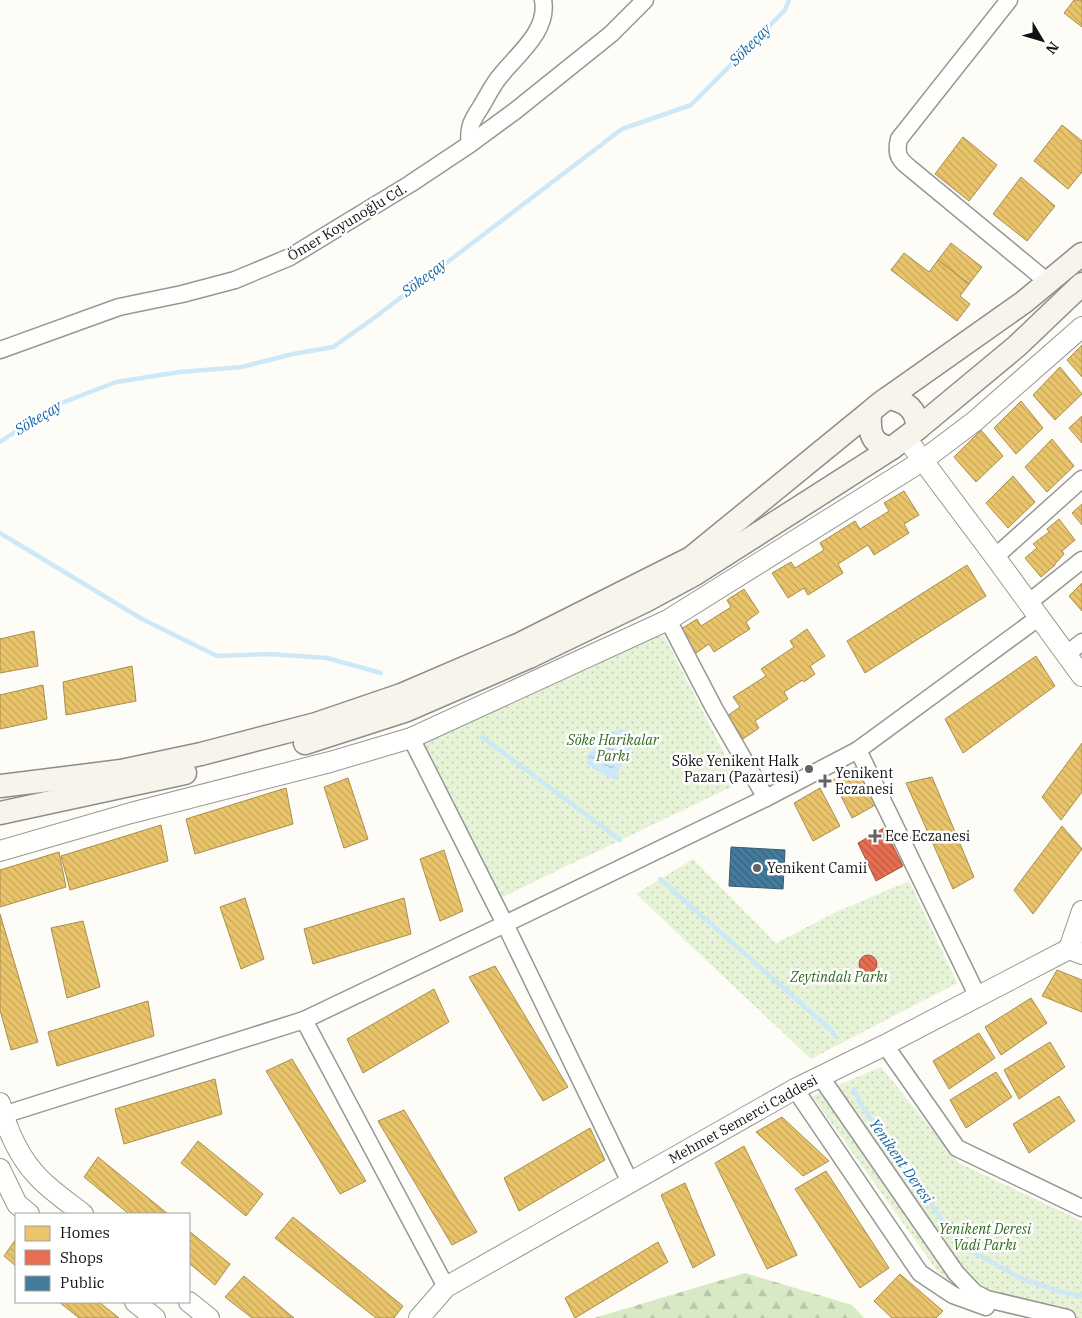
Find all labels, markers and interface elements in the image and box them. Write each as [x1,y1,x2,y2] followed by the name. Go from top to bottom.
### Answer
[1017,15,1067,65] north arrow
[724,19,775,70] water label: Sökeçay
[1042,38,1063,58] text: N
[284,179,410,265] street label: Ömer Koyunoğlu Cd.
[397,254,451,301] water label: Sökeçay
[10,396,66,439] water label: Sökeçay
[566,731,660,765] park label: Söke Harikalar Parkı
[672,752,800,786] place label: Söke Yenikent Halk Pazarı (Pazartesi)
[803,763,815,775] marker: Söke Yenikent Halk Pazarı (Pazartesi)
[835,764,894,798] place label: Yenikent Eczanesi
[819,775,831,787] marker: Yenikent Eczanesi
[885,827,970,845] place label: Ece Eczanesi
[869,830,881,842] marker: Ece Eczanesi
[767,859,867,877] place label: Yenikent Camii
[751,862,763,874] marker: Yenikent Camii
[789,968,889,986] park label: Zeytindalı Parkı
[665,1071,821,1167] street label: Mehmet Semerci Caddesi
[865,1115,938,1207] water label: Yenikent Deresi
[15,1213,190,1303] legend
[939,1220,1032,1254] park label: Yenikent Deresi Vadi Parkı
[60,1223,110,1242] text: Homes
[60,1248,103,1267] text: Shops
[60,1273,105,1292] text: Public

